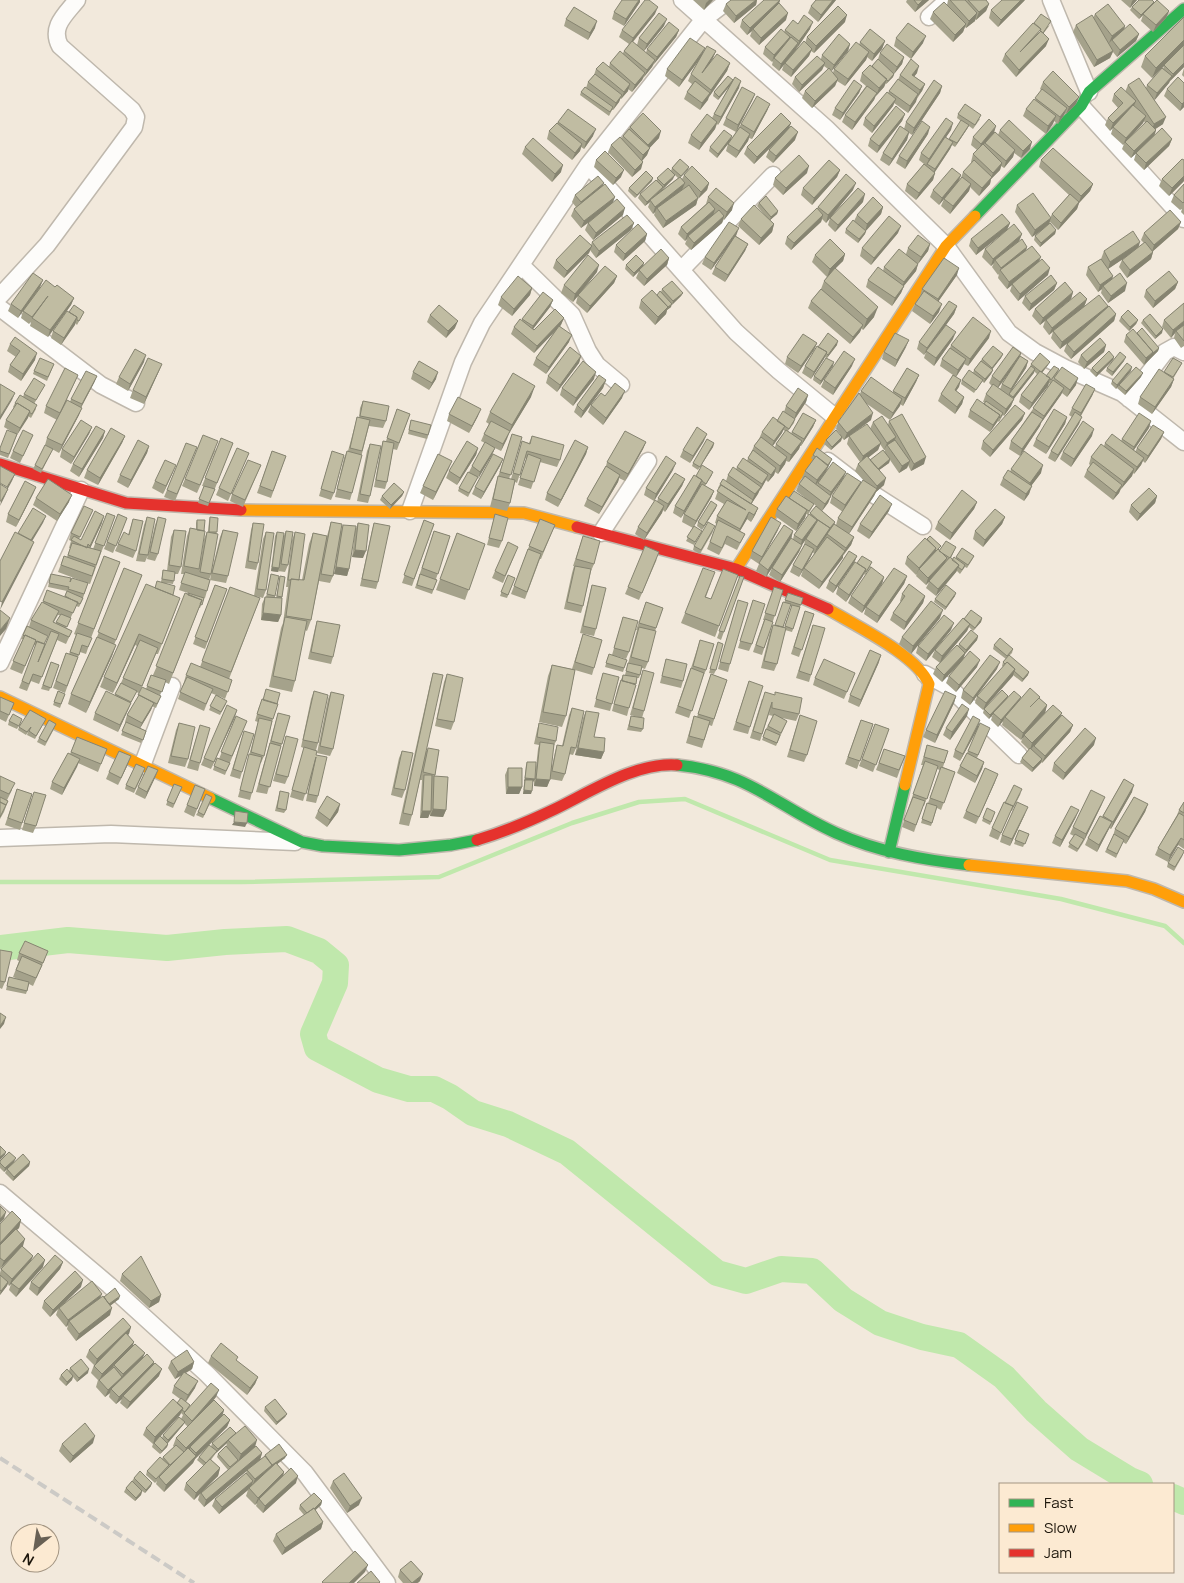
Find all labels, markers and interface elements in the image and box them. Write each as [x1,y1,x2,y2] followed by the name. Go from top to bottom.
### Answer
[999,1483,1174,1573] legend
[1044,1492,1073,1513] text: Fast
[1044,1517,1077,1538] text: Slow
[10,1523,60,1573] north arrow
[1044,1542,1072,1563] text: Jam
[19,1549,37,1570] text: N

